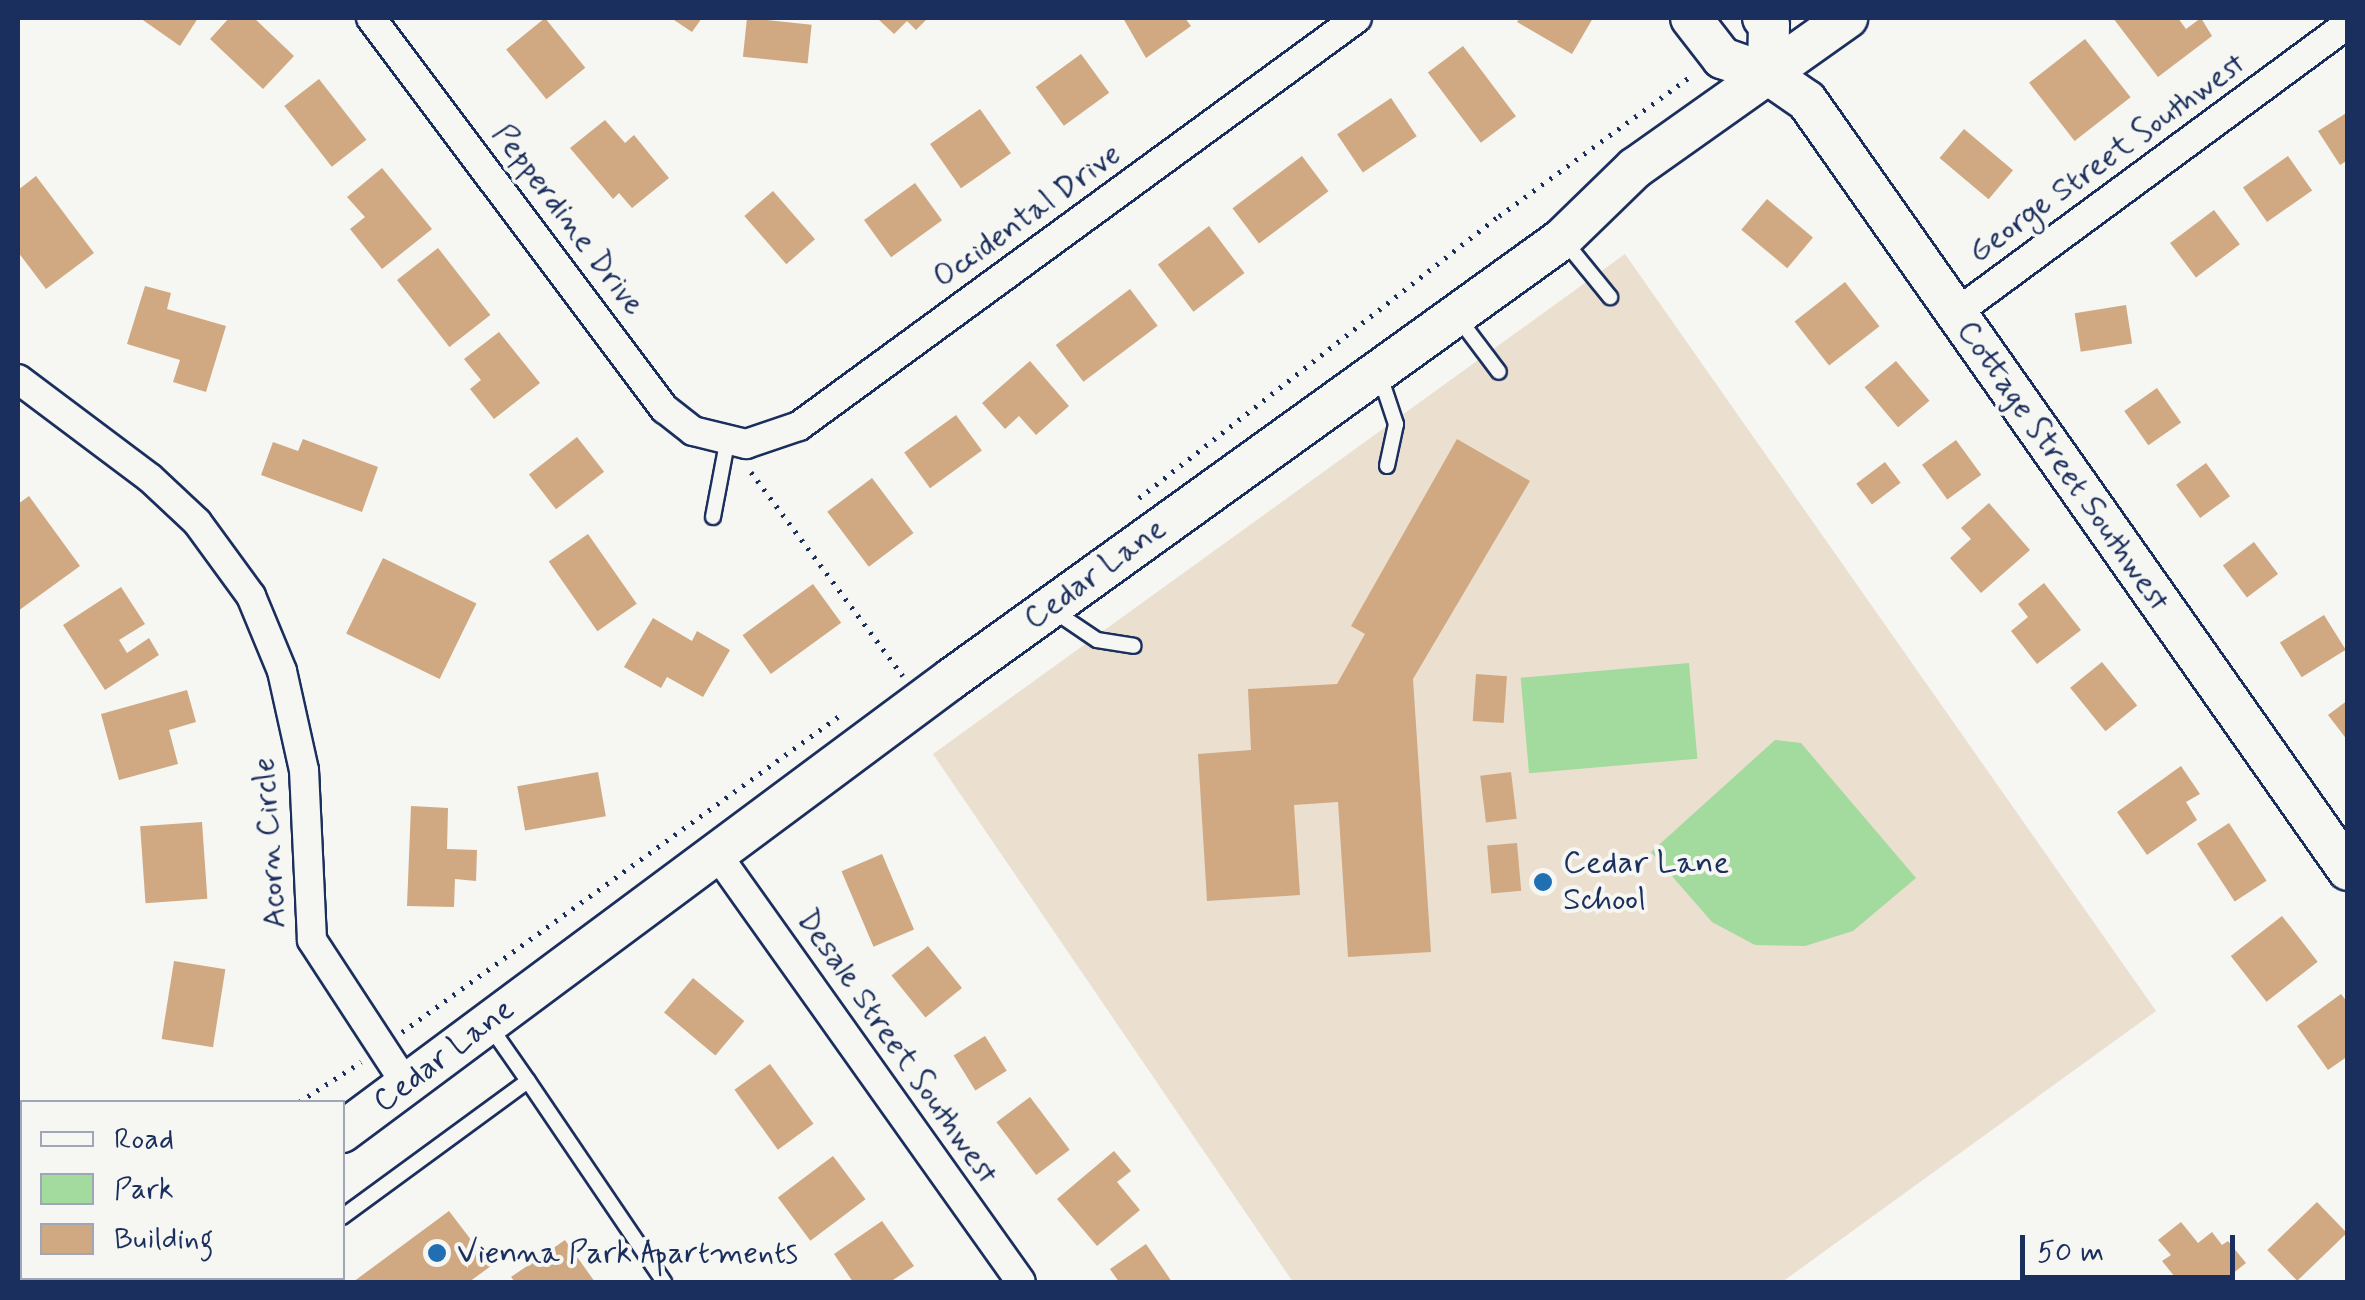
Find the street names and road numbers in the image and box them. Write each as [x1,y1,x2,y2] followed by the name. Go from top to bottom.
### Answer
[1961,45,2253,271] street label: George Street Southwest
[484,117,652,323] street label: Pepperdine Drive
[926,136,1128,296] street label: Occidental Drive
[1947,312,2179,620] street label: Cottage Street Southwest
[1018,511,1172,637] street label: Cedar Lane
[245,756,295,930] street label: Acorn Circle
[788,902,1006,1192] street label: Desale Street Southwest
[368,992,520,1120] street label: Cedar Lane

